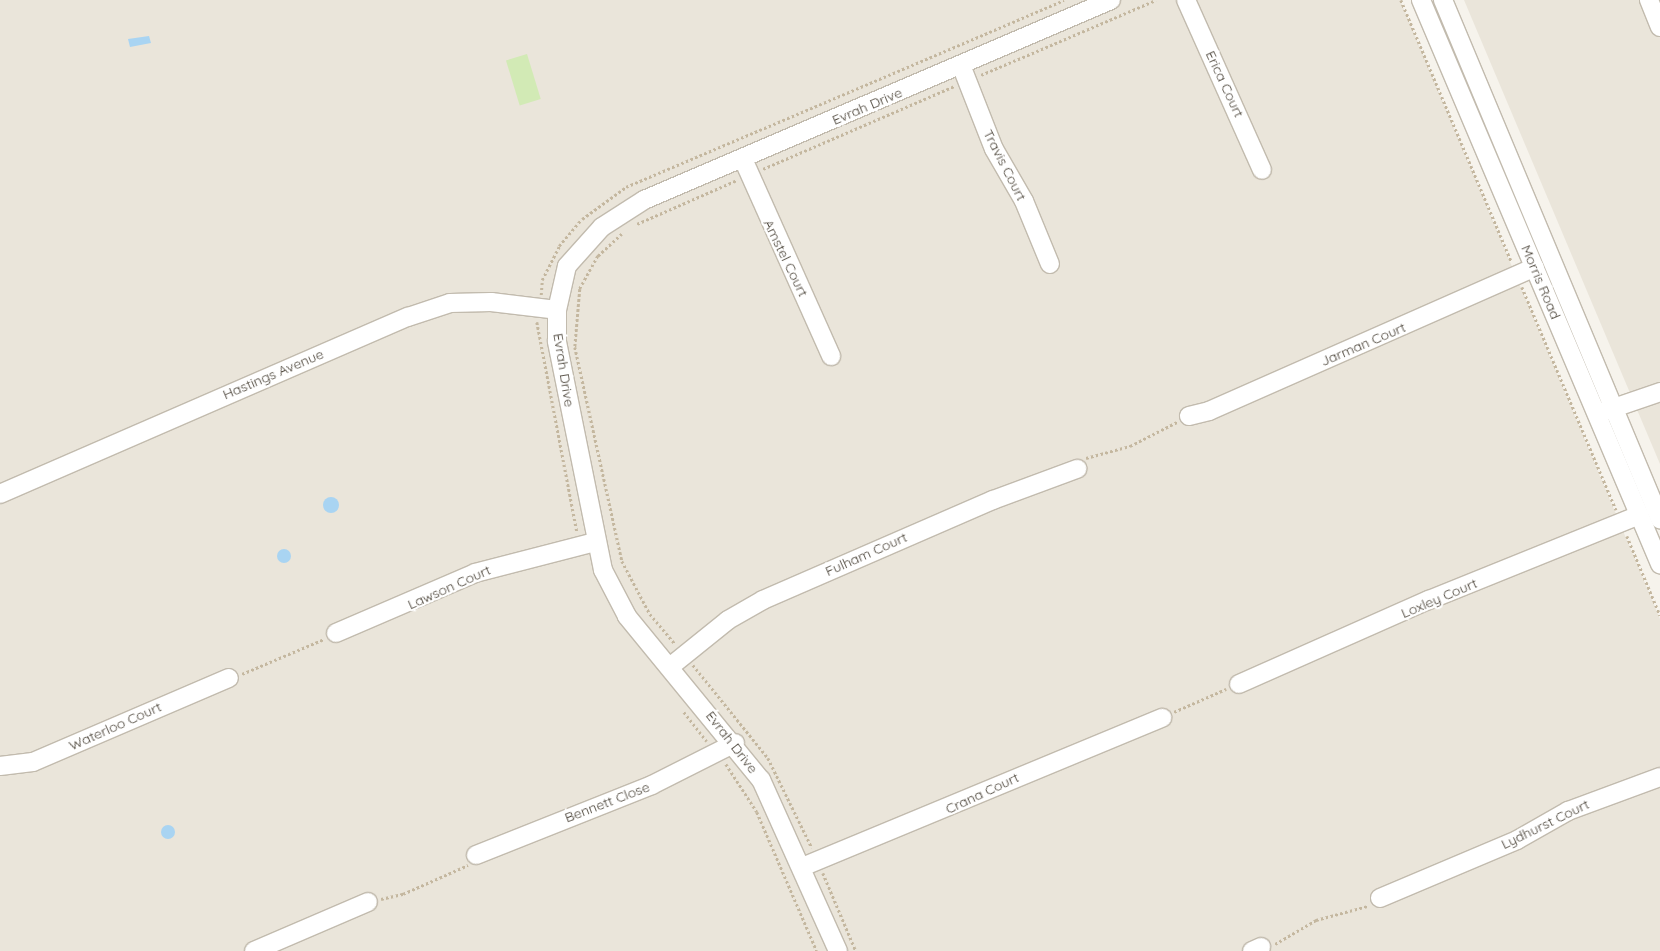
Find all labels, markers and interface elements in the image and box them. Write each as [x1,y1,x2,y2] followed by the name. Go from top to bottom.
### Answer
[1202,48,1248,120] street label: Erica Court
[830,84,904,128] street label: Evrah Drive
[980,127,1030,203] street label: Travis Court
[760,217,812,299] street label: Amstel Court
[1518,242,1564,322] street label: Morris Road
[1318,319,1408,369] street label: Jarman Court
[550,332,578,408] street label: Evrah Drive
[220,345,326,403] street label: Hastings Avenue
[823,529,909,579] street label: Fulham Court
[405,561,493,613] street label: Lawson Court
[1398,574,1480,622] street label: Loxley Court
[66,698,164,754] street label: Waterloo Court
[703,708,761,776] street label: Evrah Drive
[943,769,1021,817] street label: Crana Court
[562,778,652,826] street label: Bennett Close
[1498,795,1592,853] street label: Lydhurst Court

